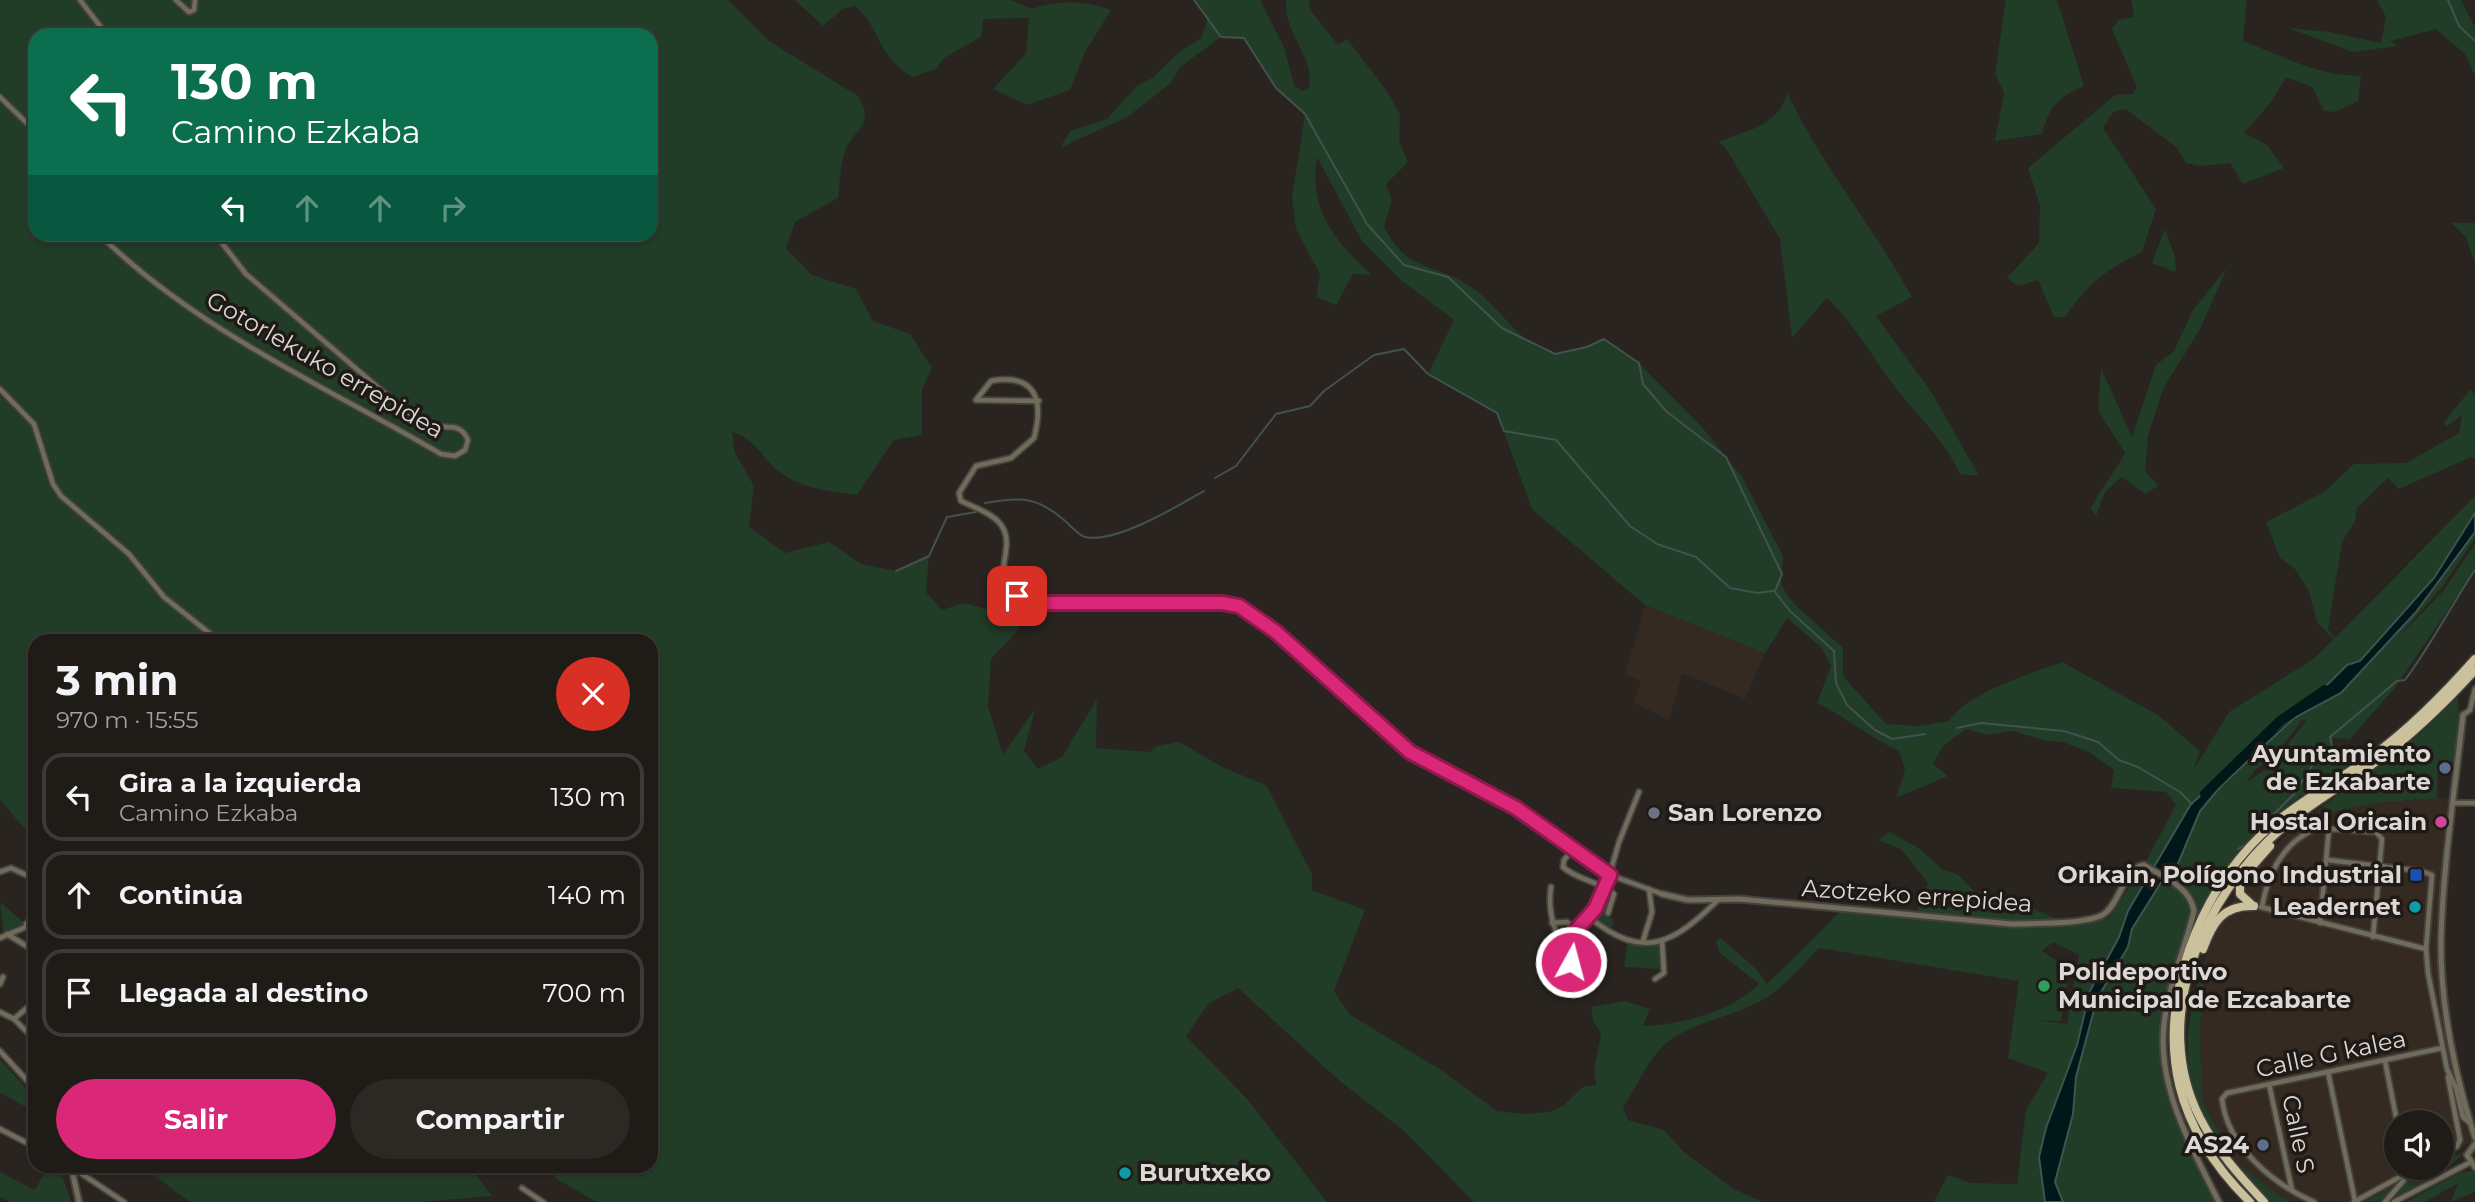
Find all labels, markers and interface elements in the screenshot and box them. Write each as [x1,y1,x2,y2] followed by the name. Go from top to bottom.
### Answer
[171,52,318,111] text: 130 m
[56,56,147,147] icon: left
[171,112,421,151] text: Camino Ezkaba
[215,189,253,227] icon: left
[288,189,326,227] icon: ahead
[361,189,399,227] icon: ahead
[434,189,472,227] icon: right
[202,285,449,444] street label: Gotorlekuko errepidea
[987,566,1047,626] pin
[998,577,1036,615] icon: arrive
[56,654,178,706] text: 3 min
[556,657,630,731] button: close
[56,706,199,734] text: 970 m · 15:55
[2250,739,2431,796] place label: Ayuntamiento de Ezkabarte
[2437,760,2453,776] marker: Ayuntamiento de Ezkabarte
[119,767,362,799] text: Gira a la izquierda
[60,778,98,816] icon: left
[550,781,626,813] text: 130 m
[1668,798,1822,827] place label: San Lorenzo
[119,799,298,827] text: Camino Ezkaba
[1646,805,1662,821] marker: San Lorenzo
[2250,807,2427,836] place label: Hostal Oricain
[2433,814,2449,830] marker: Hostal Oricain
[2058,860,2402,889] place label: Orikain, Polígono Industrial
[2408,867,2424,883] marker: Orikain, Polígono Industrial
[1801,873,2033,918] street label: Azotzeko errepidea
[60,876,98,914] icon: ahead
[119,879,243,911] text: Continúa
[548,879,626,911] text: 140 m
[2273,892,2402,921] place label: Leadernet
[2407,899,2423,915] marker: Leadernet
[1534,925,1608,999] position arrow
[2058,957,2351,1014] place label: Polideportivo Municipal de Ezcabarte
[60,974,98,1012] icon: arrive
[119,977,368,1009] text: Llegada al destino
[542,977,626,1009] text: 700 m
[2036,978,2052,994] marker: Polideportivo Municipal de Ezcabarte
[2253,1023,2409,1084] street label: Calle G kalea
[56,1079,336,1159] button: Salir
[350,1079,630,1159] button: Compartir
[2276,1092,2321,1176] street label: Calle S
[2384,1110,2454,1180] map controls
[2384,1110,2454,1180] button: sound
[2184,1130,2249,1159] place label: AS24
[2255,1137,2271,1153] marker: AS24
[1139,1158,1271,1187] place label: Burutxeko
[1117,1165,1133,1181] marker: Burutxeko

